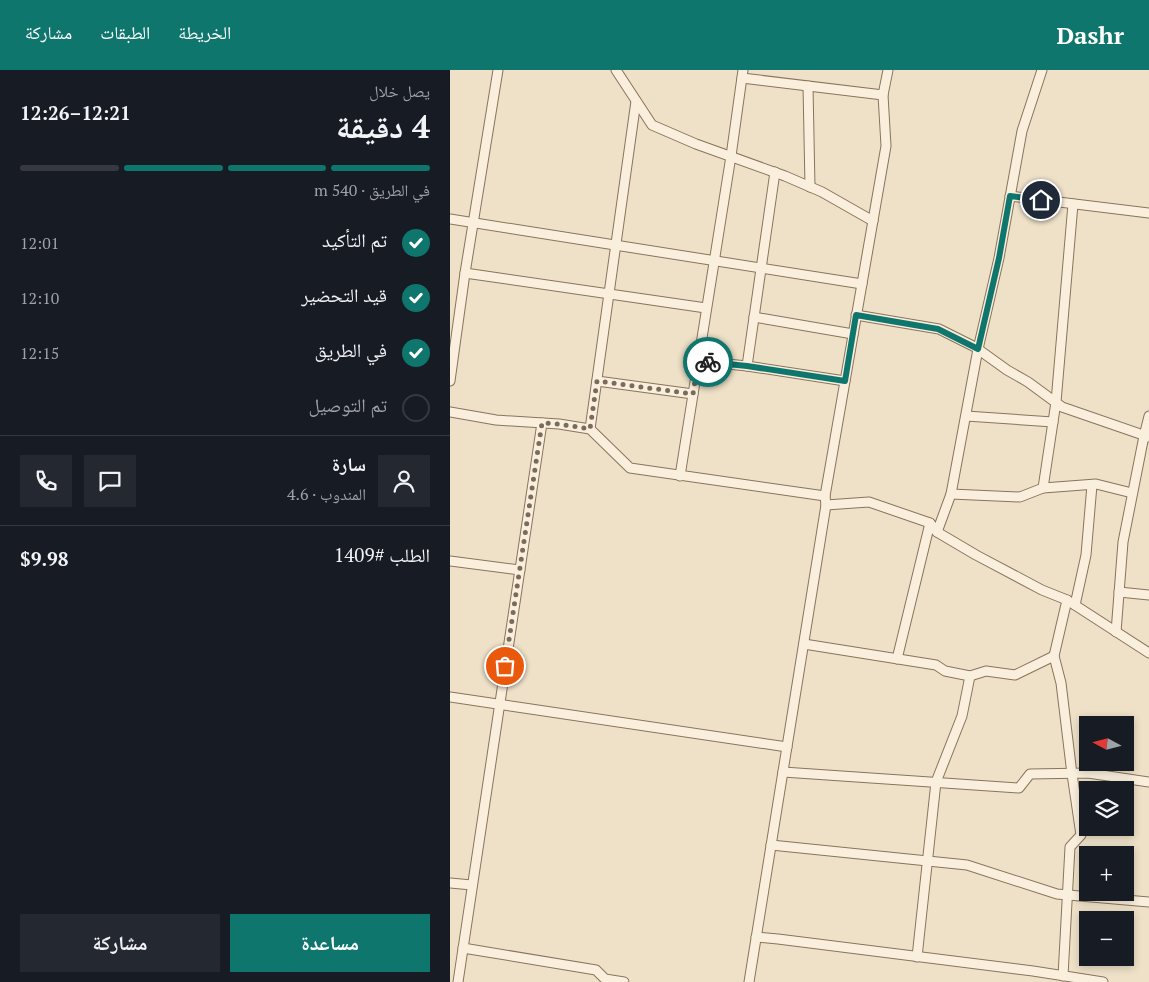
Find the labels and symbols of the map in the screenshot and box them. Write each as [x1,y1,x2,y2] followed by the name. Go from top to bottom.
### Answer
[1020,179,1062,221] pin
[683,337,733,387] courier
[484,645,526,687] pin
[1079,716,1134,771] north arrow

